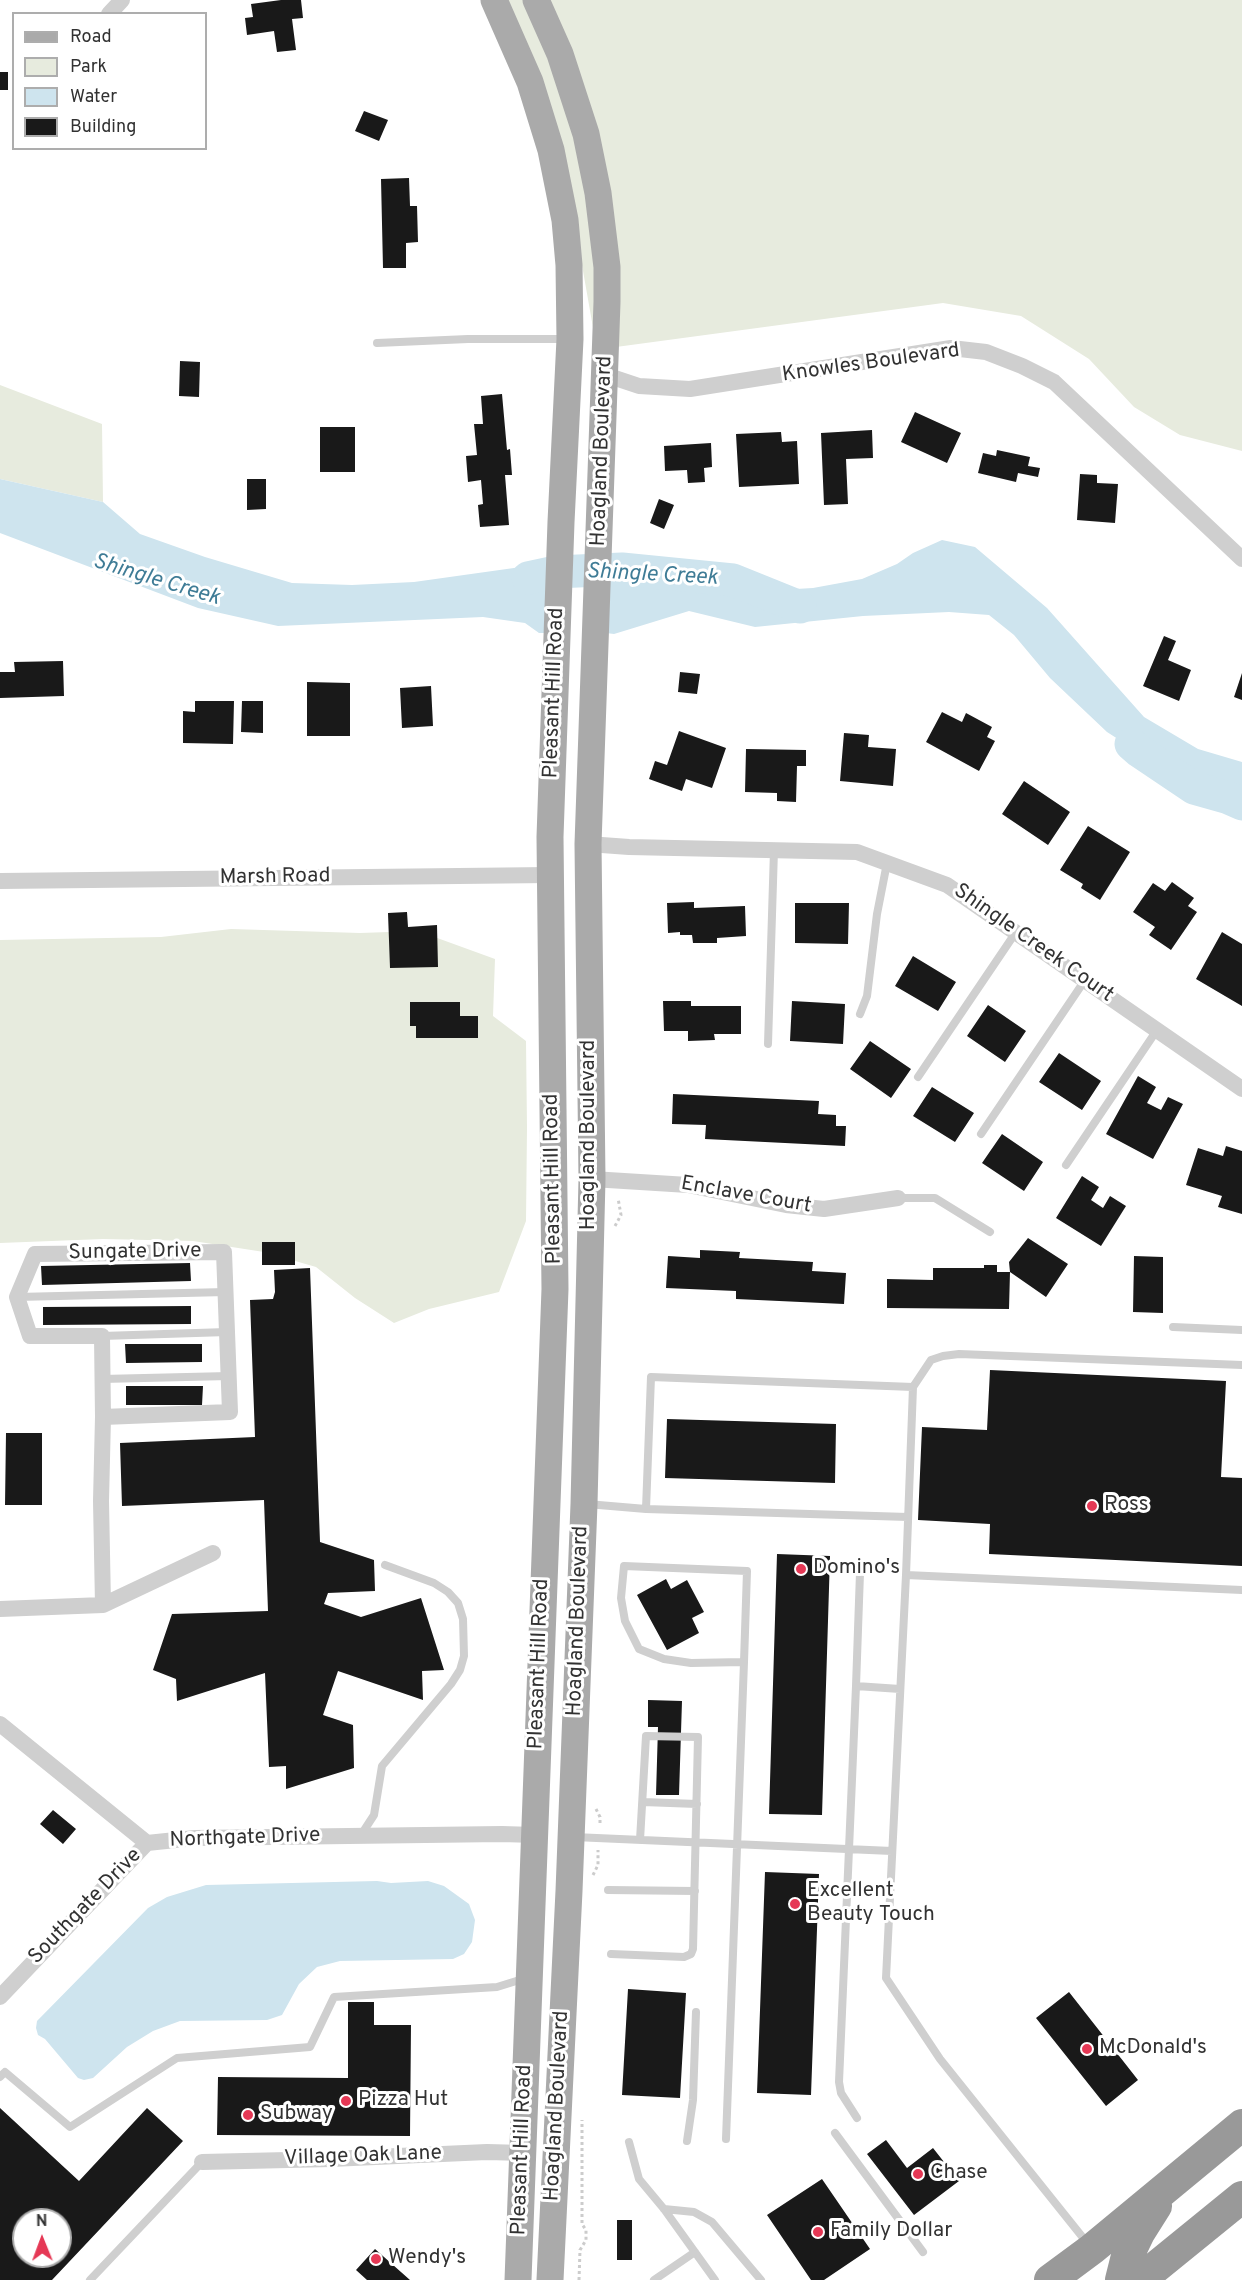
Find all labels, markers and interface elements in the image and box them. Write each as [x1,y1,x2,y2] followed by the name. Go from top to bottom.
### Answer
[12,12,207,150] legend
[70,26,112,49] text: Road
[70,56,107,79] text: Park
[70,86,117,109] text: Water
[70,116,136,139] text: Building
[781,339,961,389] street label: Knowles Boulevard
[587,355,619,547] street label: Hoagland Boulevard
[89,549,223,613] water label: Shingle Creek
[586,559,718,593] water label: Shingle Creek
[539,607,571,779] street label: Pleasant Hill Road
[219,864,331,892] street label: Marsh Road
[948,879,1118,1009] street label: Shingle Creek Court
[577,1040,603,1230] street label: Hoagland Boulevard
[540,1093,568,1265] street label: Pleasant Hill Road
[679,1172,813,1220] street label: Enclave Court
[68,1239,202,1267] street label: Sungate Drive
[1104,1493,1149,1519] place label: Ross
[1085,1499,1099,1513] marker: Ross
[563,1525,595,1717] street label: Hoagland Boulevard
[813,1556,900,1582] place label: Domino's
[794,1562,808,1576] marker: Domino's
[524,1578,556,1750] street label: Pleasant Hill Road
[169,1824,321,1854] street label: Northgate Drive
[24,1844,148,1970] street label: Southgate Drive
[807,1879,935,1929] place label: Excellent Beauty Touch
[788,1897,802,1911] marker: Excellent Beauty Touch
[540,2010,576,2202] street label: Hoagland Boulevard
[1099,2036,1207,2062] place label: McDonald's
[1080,2042,1094,2056] marker: McDonald's
[507,2064,539,2236] street label: Pleasant Hill Road
[358,2088,448,2114] place label: Pizza Hut
[339,2094,353,2108] marker: Pizza Hut
[260,2102,333,2128] place label: Subway
[241,2108,255,2122] marker: Subway
[284,2142,442,2172] street label: Village Oak Lane
[930,2161,987,2187] place label: Chase
[911,2167,925,2181] marker: Chase
[12,2208,72,2268] north arrow
[36,2212,48,2232] text: N
[830,2219,952,2245] place label: Family Dollar
[811,2225,825,2239] marker: Family Dollar
[388,2246,466,2272] place label: Wendy's
[369,2252,383,2266] marker: Wendy's

